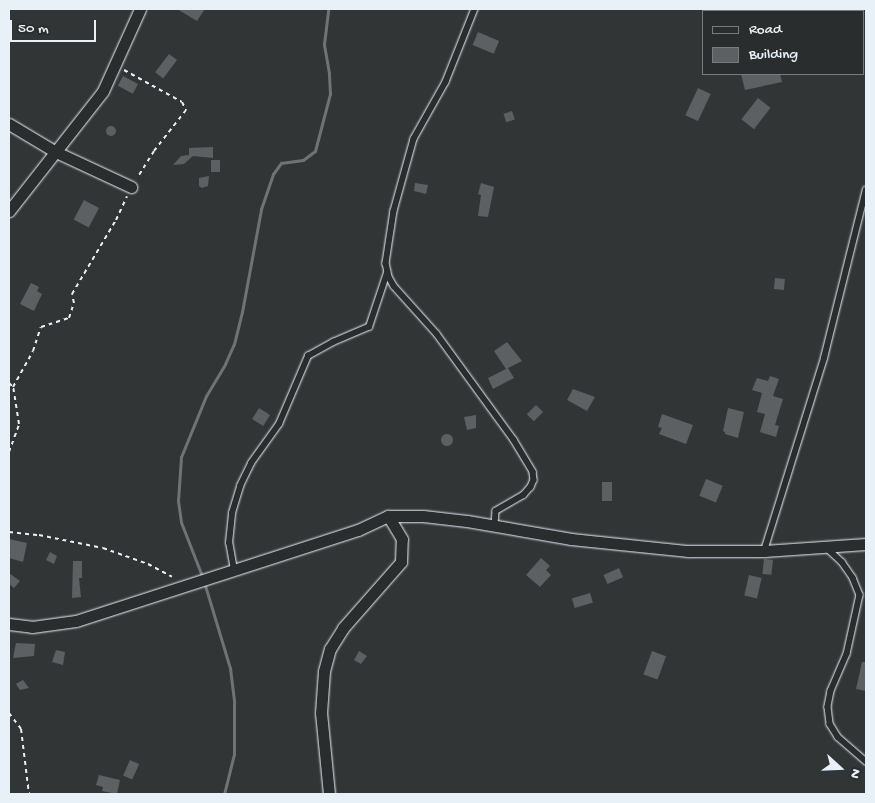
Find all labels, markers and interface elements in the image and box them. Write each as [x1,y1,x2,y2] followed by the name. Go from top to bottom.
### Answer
[12,10,99,42] scale bar
[702,10,865,75] legend
[18,20,49,38] text: 50 m
[749,21,782,39] text: Road
[749,46,798,64] text: Building
[815,743,865,793] north arrow
[845,766,864,780] text: N

